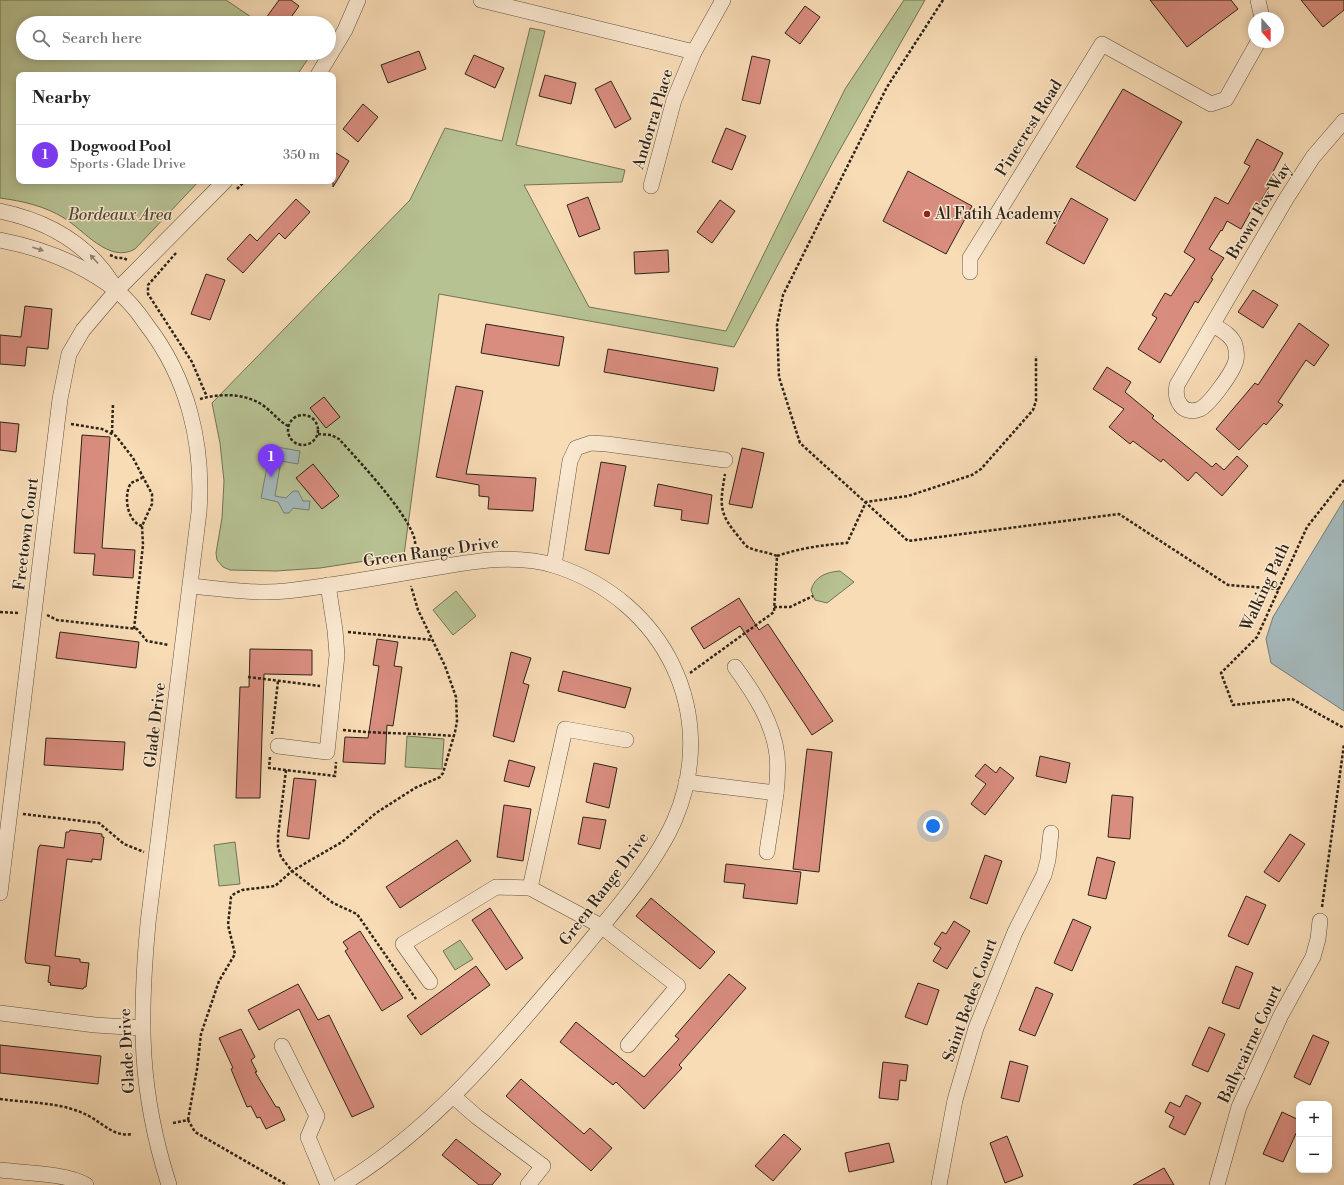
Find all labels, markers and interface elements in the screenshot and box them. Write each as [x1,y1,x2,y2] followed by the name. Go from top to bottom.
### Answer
[1248,12,1284,48] north arrow
[16,16,336,60] search box
[30,27,52,49] icon: search
[62,29,142,48] text: Search here
[628,66,678,173] street label: Andorra Place
[991,76,1067,180] street label: Pinecrest Road
[32,87,91,109] text: Nearby
[70,137,171,156] text: Dogwood Pool
[42,147,48,163] text: 1
[283,147,320,163] text: 350 m
[70,156,186,172] text: Sports · Glade Drive
[1222,159,1296,264] street label: Brown Fox Way
[934,204,1061,224] place label: Al Fatih Academy
[67,205,172,225] park label: Bordeaux Area
[922,209,932,219] marker: Al Fatih Academy
[32,247,44,253] one-way arrow
[89,254,99,264] one-way arrow
[258,444,284,477] pin: 1
[9,476,43,592] street label: Freetown Court
[362,533,500,571] street label: Green Range Drive
[1236,539,1294,635] street label: Walking Path
[140,681,170,769] street label: Glade Drive
[923,816,943,836] your location
[555,828,653,950] street label: Green Range Drive
[938,935,1002,1064] street label: Saint Bedes Court
[1213,981,1286,1107] street label: Ballycairne Court
[115,1008,139,1094] street label: Glade Drive
[1296,1101,1332,1173] map controls
[1296,1101,1332,1137] button: +
[1296,1137,1332,1173] button: −

